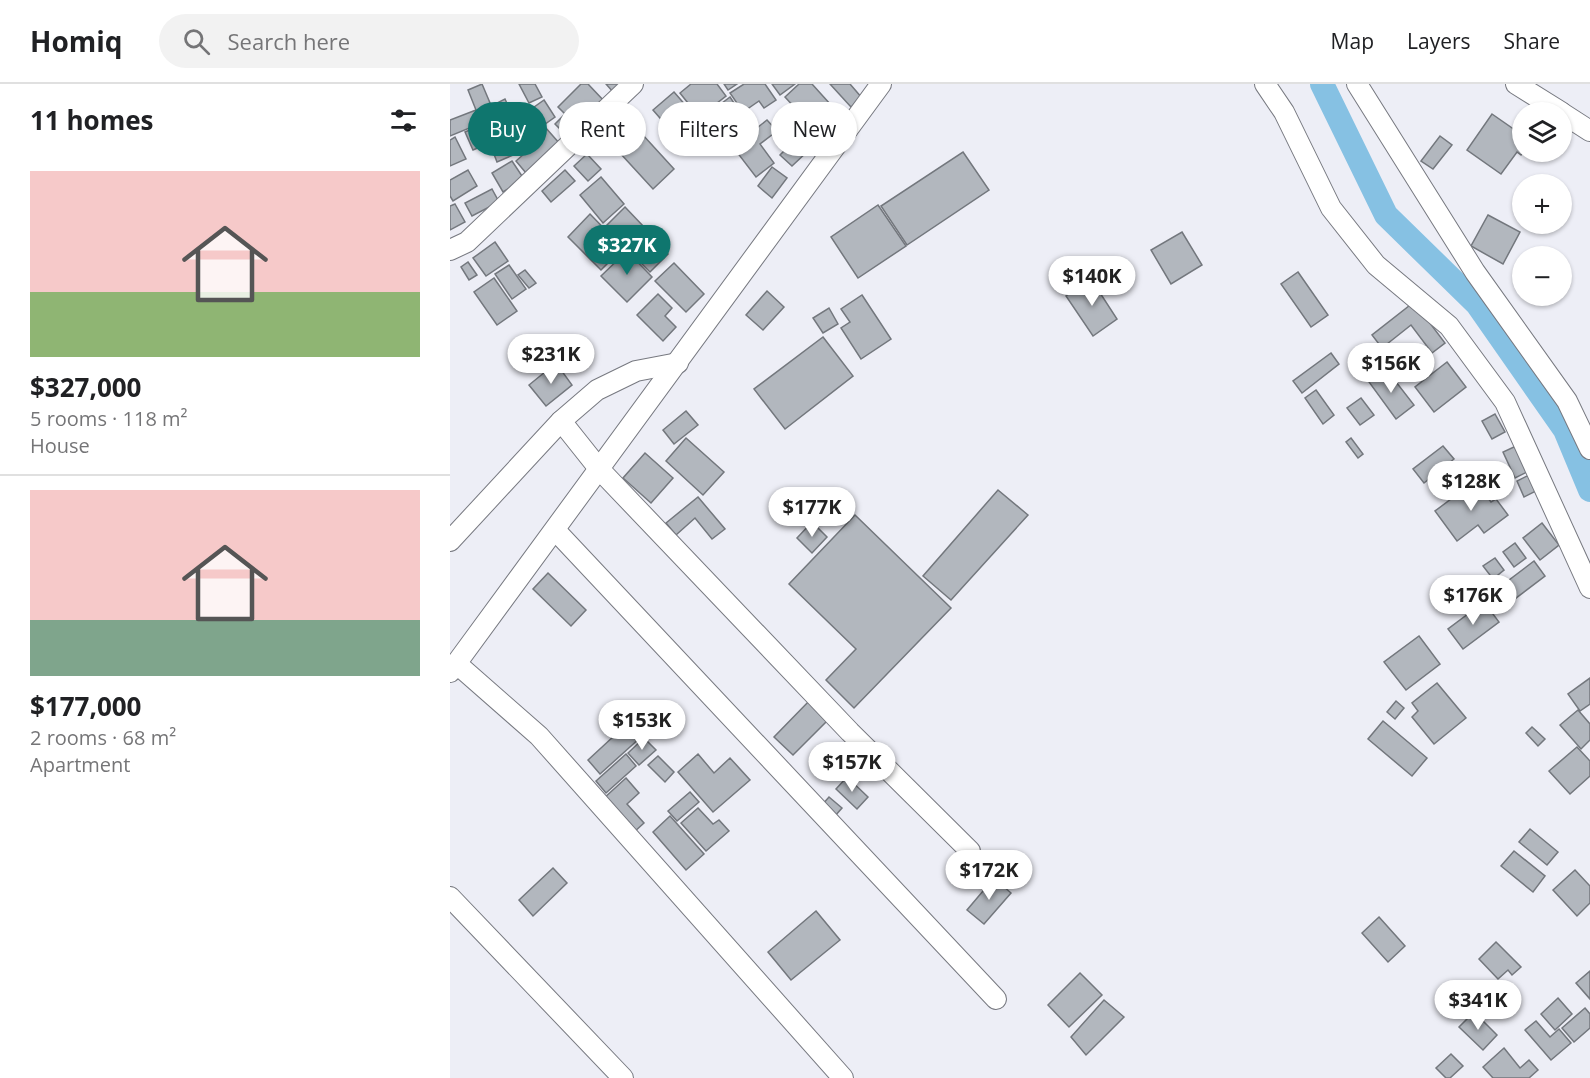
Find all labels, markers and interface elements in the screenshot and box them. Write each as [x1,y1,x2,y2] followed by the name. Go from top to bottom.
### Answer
[159,14,579,68] search box
[30,22,123,60] text: Homiq
[180,25,213,58] icon: search
[228,26,350,56] text: Search here
[1331,27,1374,55] text: Map
[1407,27,1471,55] text: Layers
[1504,27,1560,55] text: Share
[30,102,154,138] text: 11 homes
[468,102,547,156] chip: Buy
[559,102,646,156] chip: Rent
[658,102,759,156] chip: Filters
[771,102,857,156] chip: New
[1512,102,1572,306] map controls
[1512,102,1572,162] button: layers
[387,104,420,137] icon: filters
[1512,174,1572,234] button: +
[171,210,279,318] icon: home
[585,225,669,276] pin: $327K
[597,231,657,258] text: $327K
[1512,246,1572,306] button: −
[1050,256,1134,307] pin: $140K
[1062,262,1122,289] text: $140K
[509,334,593,385] pin: $231K
[521,340,581,367] text: $231K
[1349,343,1433,394] pin: $156K
[1361,349,1421,376] text: $156K
[30,369,141,405] text: $327,000
[30,405,188,432] text: 5 rooms · 118 m²
[30,432,90,459] text: House
[1429,461,1513,512] pin: $128K
[1441,467,1501,494] text: $128K
[770,487,854,538] pin: $177K
[782,493,842,520] text: $177K
[171,529,279,637] icon: home
[1431,575,1515,626] pin: $176K
[1443,581,1503,608] text: $176K
[30,688,141,724] text: $177,000
[600,700,684,751] pin: $153K
[612,706,672,733] text: $153K
[30,724,176,751] text: 2 rooms · 68 m²
[810,742,894,793] pin: $157K
[822,748,882,775] text: $157K
[30,751,130,778] text: Apartment
[947,850,1031,901] pin: $172K
[959,856,1019,883] text: $172K
[1436,980,1520,1031] pin: $341K
[1448,986,1508,1013] text: $341K

